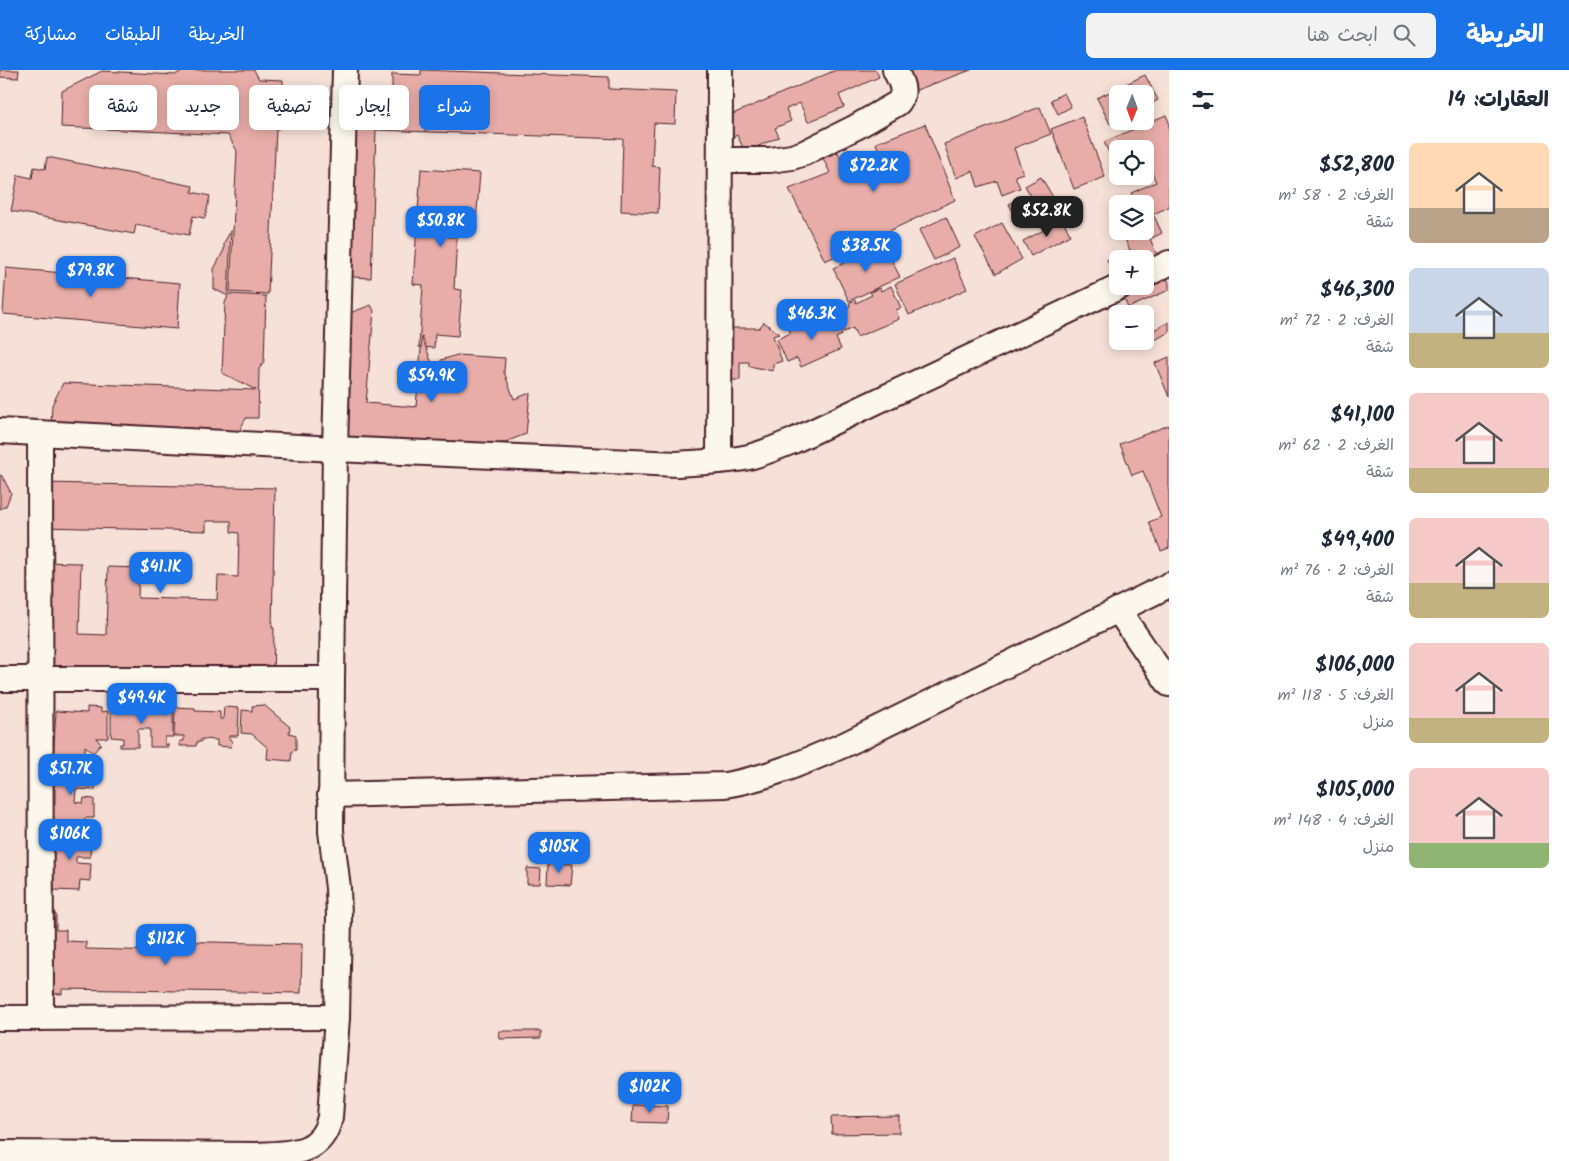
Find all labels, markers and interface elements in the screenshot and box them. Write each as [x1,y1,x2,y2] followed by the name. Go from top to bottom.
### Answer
[1086,13,1436,58] search box
[1466,16,1544,55] text: الخريطة
[25,21,77,50] text: مشاركة
[105,21,161,50] text: الطبقات
[189,21,245,50] text: الخريطة
[1307,21,1378,51] text: ابحث هنا
[1390,21,1418,49] icon: search
[1448,84,1549,117] text: العقارات: 14
[89,85,157,130] chip: شقة
[167,85,239,130] chip: جديد
[249,85,329,130] chip: تصفية
[339,85,409,130] chip: إيجار
[419,85,490,130] chip: شراء
[1109,85,1154,130] north arrow
[1109,85,1154,350] map controls
[1189,86,1217,114] icon: filters
[1109,140,1154,185] button: locate
[1319,149,1394,182] text: $52,800
[833,150,915,193] pin: $72.2K
[849,154,899,179] text: $72.2K
[1449,163,1509,223] icon: home
[1279,183,1394,208] text: الغرف: 2 · 58 m²
[1109,195,1154,240] button: layers
[1006,196,1088,238] pin: $52.8K
[1022,199,1072,224] text: $52.8K
[400,206,482,248] pin: $50.8K
[417,209,465,234] text: $50.8K
[1366,210,1394,235] text: شقة
[825,230,907,273] pin: $38.5K
[841,234,891,259] text: $38.5K
[1109,250,1154,295] button: +
[50,256,132,298] pin: $79.8K
[67,259,115,284] text: $79.8K
[1320,274,1394,307] text: $46,300
[1449,288,1509,348] icon: home
[771,298,853,341] pin: $46.3K
[787,302,837,327] text: $46.3K
[1109,305,1154,350] button: −
[1280,308,1394,333] text: الغرف: 2 · 72 m²
[1366,335,1394,360] text: شقة
[391,360,473,403] pin: $54.9K
[408,364,456,389] text: $54.9K
[1330,399,1394,432] text: $41,100
[1449,413,1509,473] icon: home
[1279,433,1394,458] text: الغرف: 2 · 62 m²
[1366,460,1394,485] text: شقة
[1321,524,1394,557] text: $49,400
[1449,538,1509,598] icon: home
[120,552,202,594] pin: $41.1K
[140,555,182,580] text: $41.1K
[1280,558,1394,583] text: الغرف: 2 · 76 m²
[1366,585,1394,610] text: شقة
[1315,649,1394,682] text: $106,000
[1449,663,1509,723] icon: home
[101,682,183,725] pin: $49.4K
[1278,683,1394,708] text: الغرف: 5 · 118 m²
[118,686,166,711] text: $49.4K
[1362,710,1394,735] text: منزل
[30,754,112,796] pin: $51.7K
[49,757,93,782] text: $51.7K
[1316,774,1394,807] text: $105,000
[1449,788,1509,848] icon: home
[1274,808,1394,833] text: الغرف: 4 · 148 m²
[35,818,105,861] pin: $106K
[50,822,90,847] text: $106K
[524,832,594,874] pin: $105K
[539,835,579,860] text: $105K
[1362,835,1394,860] text: منزل
[131,924,201,966] pin: $112K
[147,927,185,952] text: $112K
[615,1072,685,1114] pin: $102K
[629,1075,671,1100] text: $102K

